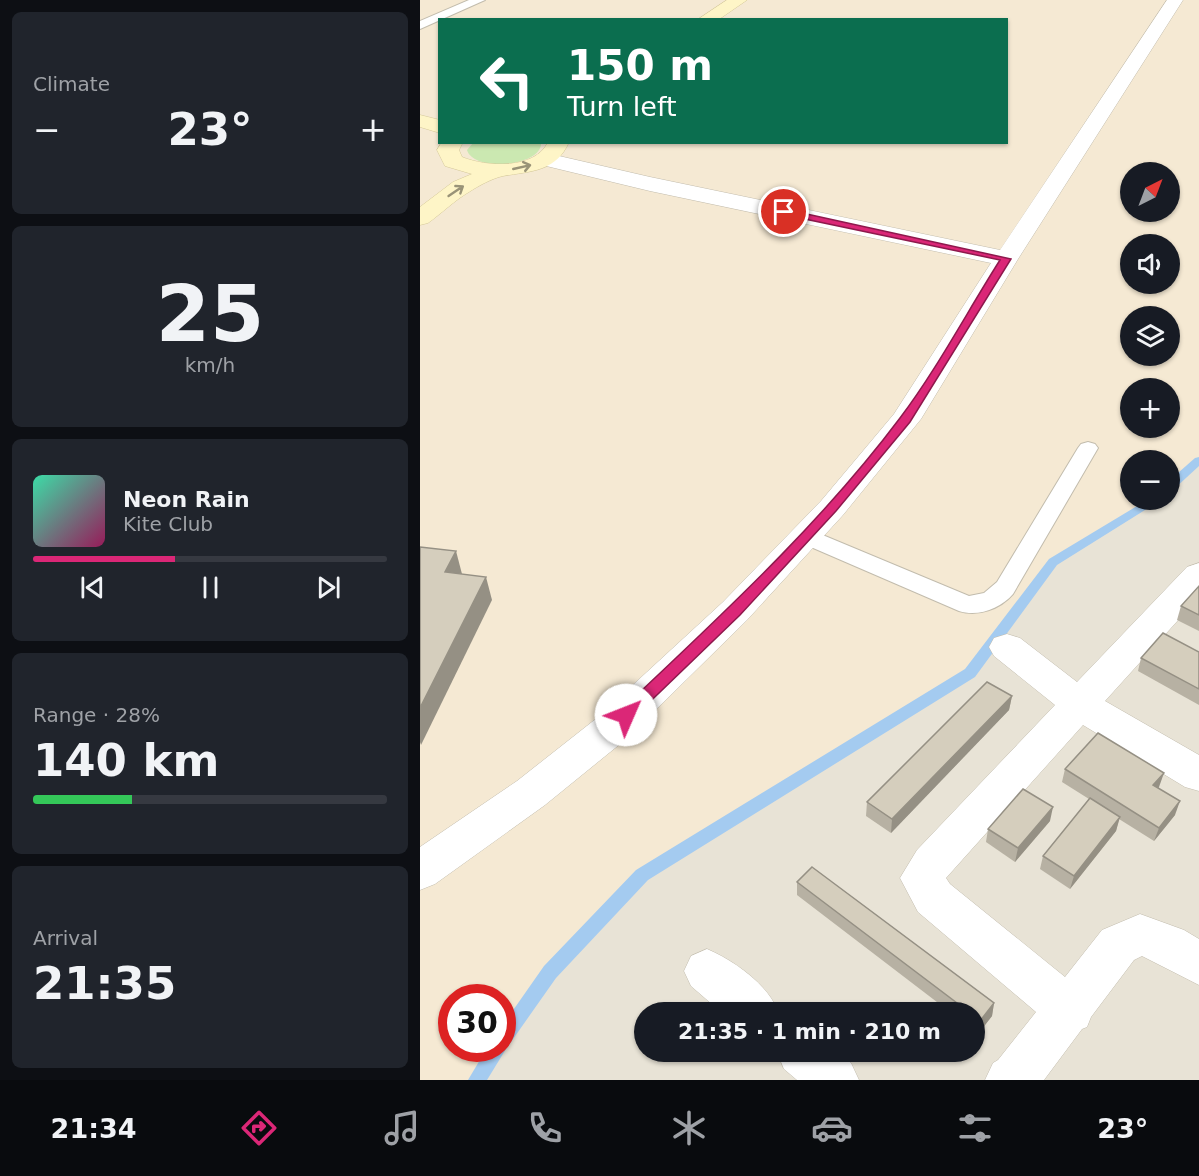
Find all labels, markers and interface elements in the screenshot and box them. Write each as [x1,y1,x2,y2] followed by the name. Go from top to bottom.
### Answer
[567,41,713,90] text: 150 m
[468,42,546,120] icon: left
[33,72,110,96] text: Climate
[567,91,677,122] text: Turn left
[167,103,253,156] text: 23°
[33,110,61,149] text: −
[359,110,387,149] text: +
[512,161,531,172] one-way arrow
[1120,162,1180,222] north arrow
[1120,162,1180,510] map controls
[448,185,464,197] one-way arrow
[758,186,809,237] pin
[767,195,800,228] icon: arrive
[1120,234,1180,294] button: sound
[156,269,264,359] text: 25
[1120,306,1180,366] button: layers
[185,353,235,377] text: km/h
[1120,378,1180,438] button: +
[1120,450,1180,510] button: −
[123,487,250,512] text: Neon Rain
[123,512,213,536] text: Kite Club
[76,571,109,604] icon: previous
[194,571,227,604] icon: pause
[312,571,345,604] icon: next
[594,683,658,747] position arrow
[33,703,160,727] text: Range · 28%
[33,734,219,787] text: 140 km
[33,926,98,950] text: Arrival
[33,957,176,1010] text: 21:35
[438,984,516,1062] speed limit sign: 30
[678,1019,941,1044] text: 21:35 · 1 min · 210 m
[238,1107,280,1149] icon: directions
[381,1107,423,1149] icon: music
[524,1107,566,1149] icon: phone
[668,1107,710,1149] icon: climate
[811,1107,853,1149] icon: car
[954,1107,996,1149] icon: filters
[51,1113,137,1144] text: 21:34
[1097,1113,1148,1144] text: 23°

